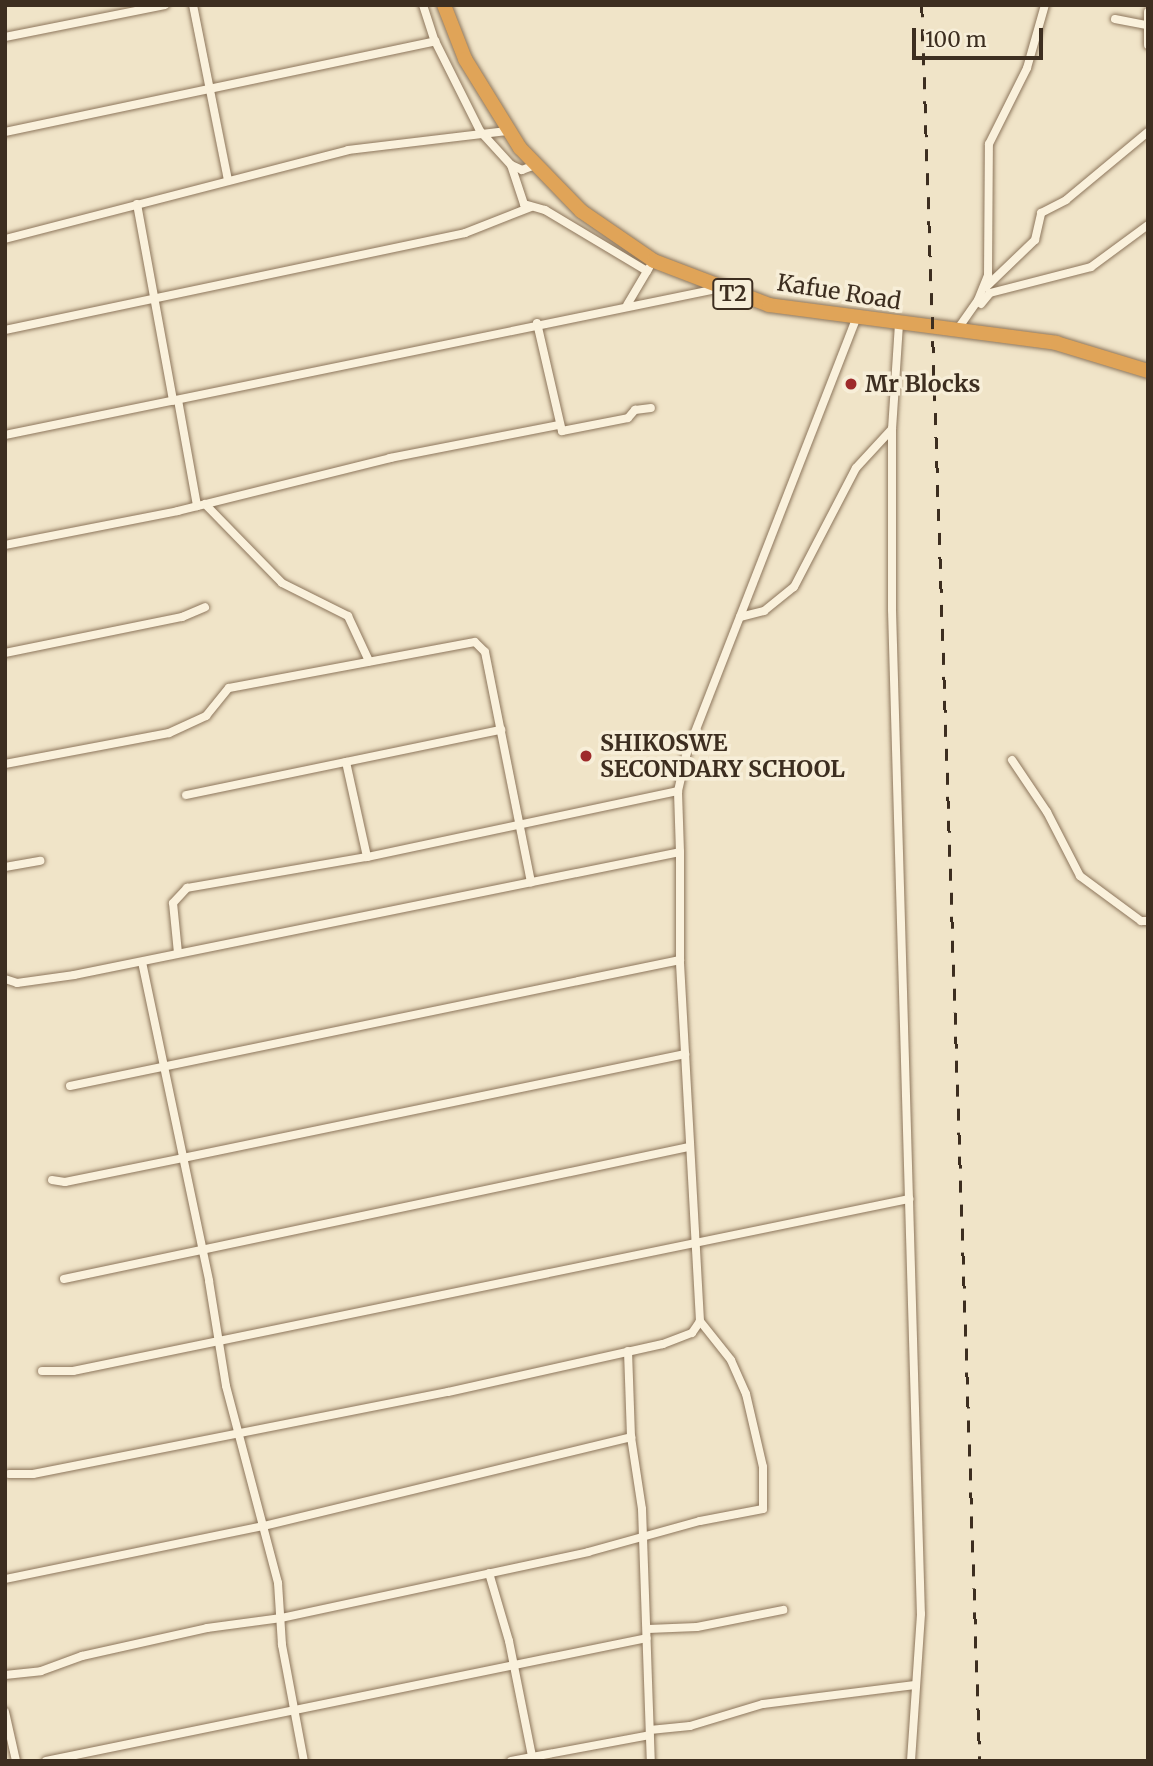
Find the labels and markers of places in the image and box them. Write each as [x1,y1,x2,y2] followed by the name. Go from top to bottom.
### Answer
[865,370,980,398] place label: Mr Blocks
[843,376,859,392] marker: Mr Blocks
[600,729,845,783] place label: SHIKOSWE SECONDARY SCHOOL
[578,748,594,764] marker: SHIKOSWE SECONDARY SCHOOL

